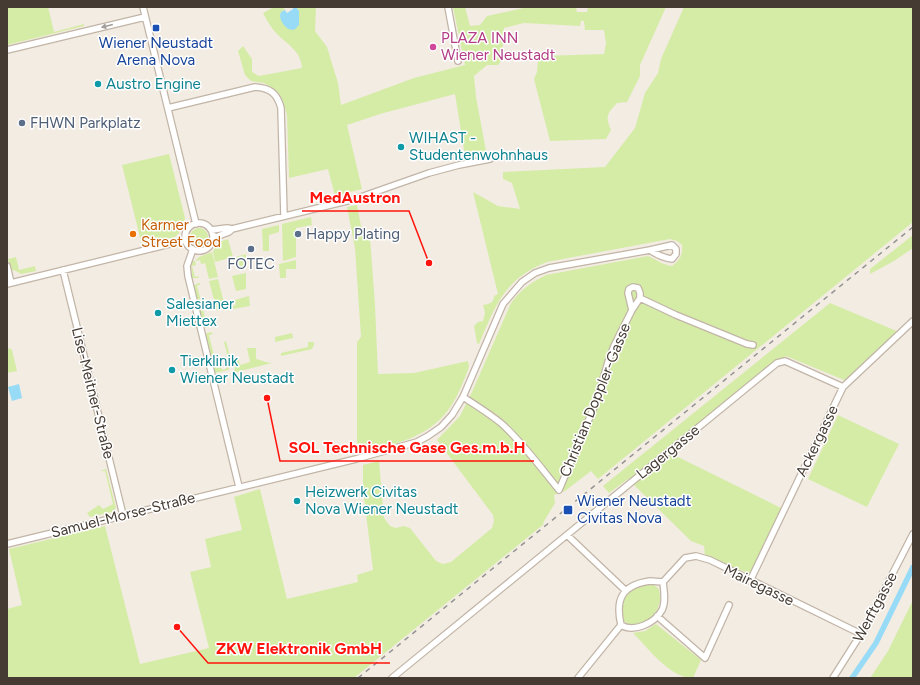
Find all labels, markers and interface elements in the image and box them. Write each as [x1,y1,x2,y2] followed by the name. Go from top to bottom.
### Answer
[101,23,113,29] one-way arrow
[151,23,161,33] marker: Wiener Neustadt Arena Nova
[441,29,556,64] place label: PLAZA INN Wiener Neustadt
[99,34,213,69] place label: Wiener Neustadt Arena Nova
[428,42,438,52] marker: PLAZA INN Wiener Neustadt
[106,75,201,93] place label: Austro Engine
[93,79,103,89] marker: Austro Engine
[30,114,141,132] place label: FHWN Parkplatz
[17,118,27,128] marker: FHWN Parkplatz
[409,129,548,164] place label: WIHAST - Studentenwohnhaus
[396,142,406,152] marker: WIHAST - Studentenwohnhaus
[302,183,409,211] callout: MedAustron
[310,188,400,207] text: MedAustron
[141,216,221,251] place label: Karmer Street Food
[306,225,400,243] place label: Happy Plating
[128,229,138,239] marker: Karmer Street Food
[293,229,303,239] marker: Happy Plating
[246,244,256,254] marker: FOTEC
[227,255,275,273] place label: FOTEC
[166,295,234,330] place label: Salesianer Miettex
[153,308,163,318] marker: Salesianer Miettex
[556,320,634,480] street label: Christian Doppler-Gasse
[68,325,118,461] street label: Lise-Meitner-Straße
[180,352,295,387] place label: Tierklinik Wiener Neustadt
[167,365,177,375] marker: Tierklinik Wiener Neustadt
[792,402,842,480] street label: Ackergasse
[633,421,703,483] street label: Lagergasse
[280,433,534,461] callout: SOL Technische Gase Ges.m.b.H
[288,438,526,457] text: SOL Technische Gase Ges.m.b.H
[305,483,459,518] place label: Heizwerk Civitas Nova Wiener Neustadt
[49,488,197,542] street label: Samuel-Morse-Straße
[577,492,692,527] place label: Wiener Neustadt Civitas Nova
[292,496,302,506] marker: Heizwerk Civitas Nova Wiener Neustadt
[562,504,574,516] marker: Wiener Neustadt Civitas Nova
[721,560,797,610] street label: Mairegasse
[849,569,901,645] street label: Werftgasse
[208,635,390,663] callout: ZKW Elektronik GmbH
[216,639,382,658] text: ZKW Elektronik GmbH

